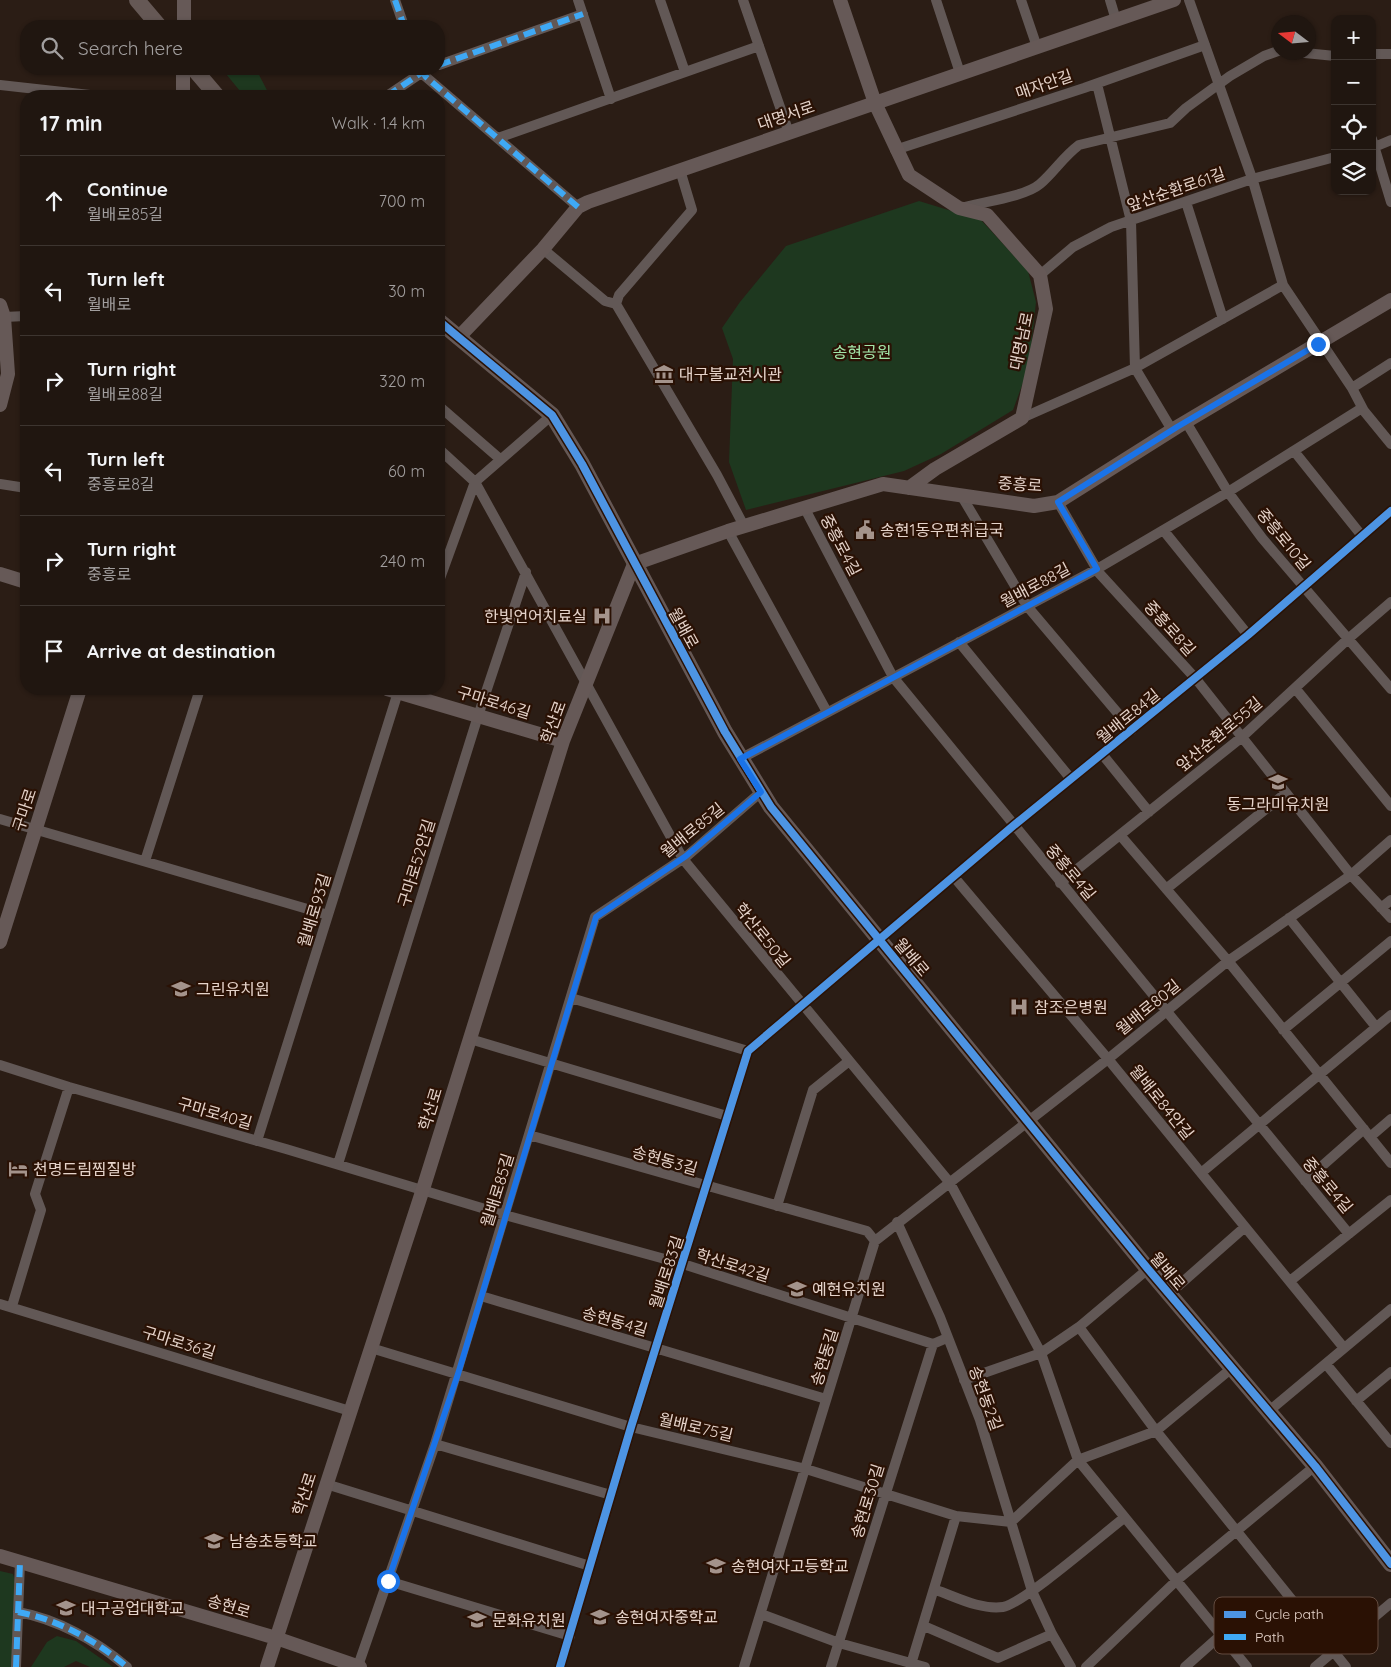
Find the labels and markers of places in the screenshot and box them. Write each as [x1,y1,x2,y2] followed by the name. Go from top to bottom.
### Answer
[653,363,675,385] museum icon: 대구불교전시관
[679,364,782,384] place label: 대구불교전시관
[854,519,876,541] public building icon: 송현1동우편취급국
[880,520,1004,540] place label: 송현1동우편취급국
[591,605,613,627] hospital icon: 한빛언어치료실
[484,606,587,626] place label: 한빛언어치료실
[1267,771,1289,793] school or university icon: 동그라미유치원
[1226,794,1330,814] place label: 동그라미유치원
[170,978,192,1000] school or university icon: 그린유치원
[196,979,270,999] place label: 그린유치원
[1008,996,1030,1018] hospital icon: 참조은병원
[1034,997,1108,1017] place label: 참조은병원
[7,1158,29,1180] hotel icon: 천명드림찜질방
[33,1159,136,1179] place label: 천명드림찜질방
[786,1278,808,1300] school or university icon: 예현유치원
[812,1279,886,1299] place label: 예현유치원
[203,1530,225,1552] school or university icon: 남송초등학교
[229,1531,317,1551] place label: 남송초등학교
[705,1555,727,1577] school or university icon: 송현여자고등학교
[731,1556,849,1576] place label: 송현여자고등학교
[55,1597,77,1619] school or university icon: 대구공업대학교
[81,1598,184,1618] place label: 대구공업대학교
[589,1606,611,1628] school or university icon: 송현여자중학교
[615,1607,718,1627] place label: 송현여자중학교
[466,1609,488,1631] school or university icon: 문화유치원
[492,1610,566,1630] place label: 문화유치원

